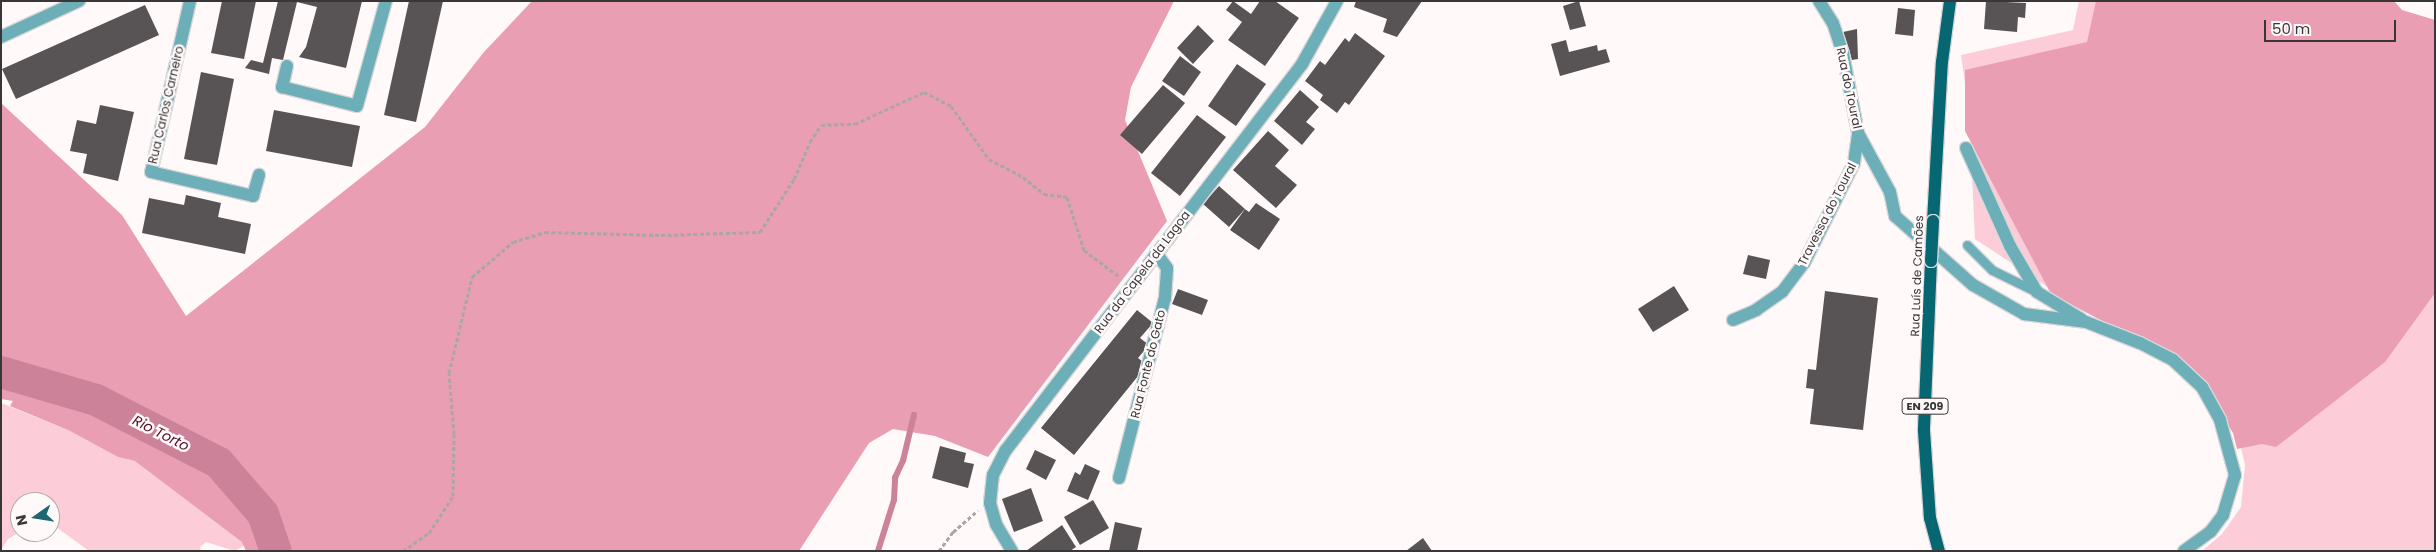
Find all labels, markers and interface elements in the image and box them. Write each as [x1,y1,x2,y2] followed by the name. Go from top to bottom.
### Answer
[2266,10,2398,42] scale bar
[2272,18,2310,39] text: 50 m
[145,45,187,165] street label: Rua Carlos Carneiro
[1833,46,1865,130] street label: Rua do Toural
[1795,160,1859,268] street label: Travessa do Toural
[1091,208,1193,336] street label: Rua da Capela da Lagoa
[1908,215,1926,337] street label: Rua Luís de Camões
[1128,308,1168,420] street label: Rua Fonte do Gato
[1901,398,1949,414] road number: EN 209
[130,412,192,454] water label: Rio Torto
[10,492,60,542] north arrow
[10,513,32,528] text: N

